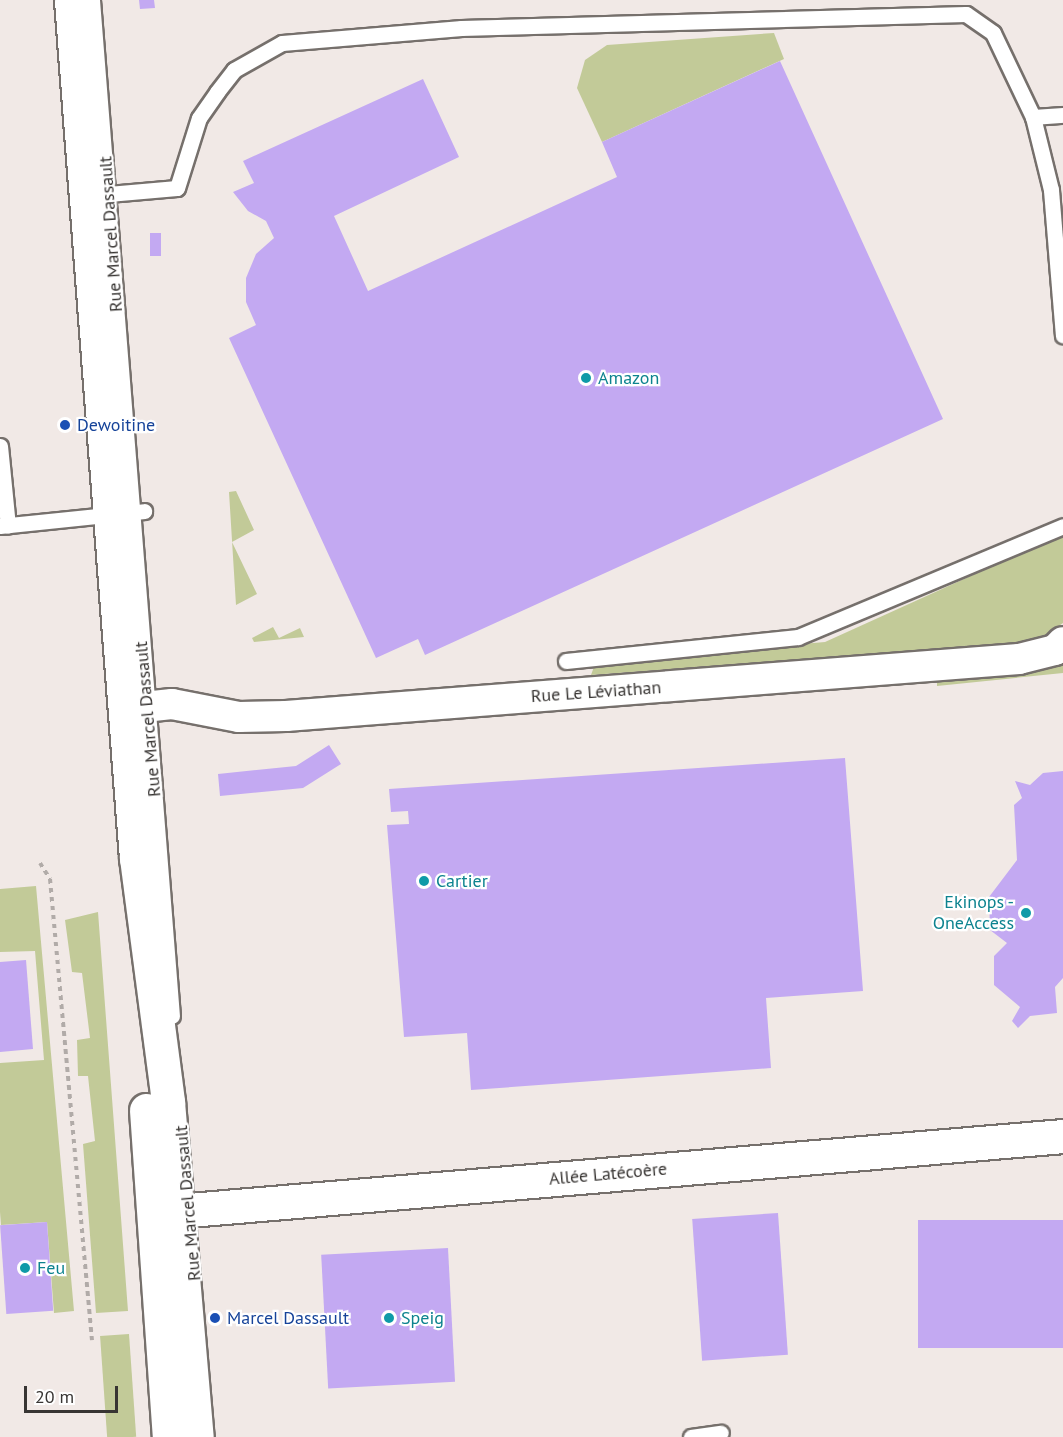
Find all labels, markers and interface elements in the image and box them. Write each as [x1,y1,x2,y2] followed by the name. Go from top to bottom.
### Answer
[95,155,127,313] street label: Rue Marcel Dassault
[598,367,659,389] place label: Amazon
[579,371,593,385] marker: Amazon
[77,414,155,436] place label: Dewoitine
[58,418,72,432] marker: Dewoitine
[130,640,166,798] street label: Rue Marcel Dassault
[530,677,662,707] street label: Rue Le Léviathan
[436,870,488,892] place label: Cartier
[417,874,431,888] marker: Cartier
[933,892,1014,934] place label: Ekinops - OneAccess
[1019,906,1033,920] marker: Ekinops - OneAccess
[170,1124,206,1282] street label: Rue Marcel Dassault
[548,1158,668,1190] street label: Allée Latécoère
[37,1257,65,1279] place label: Feu
[18,1261,32,1275] marker: Feu
[227,1307,349,1329] place label: Marcel Dassault
[401,1307,444,1329] place label: Speig
[208,1311,222,1325] marker: Marcel Dassault
[382,1311,396,1325] marker: Speig
[27,1374,122,1412] scale bar
[35,1385,74,1408] text: 20 m

